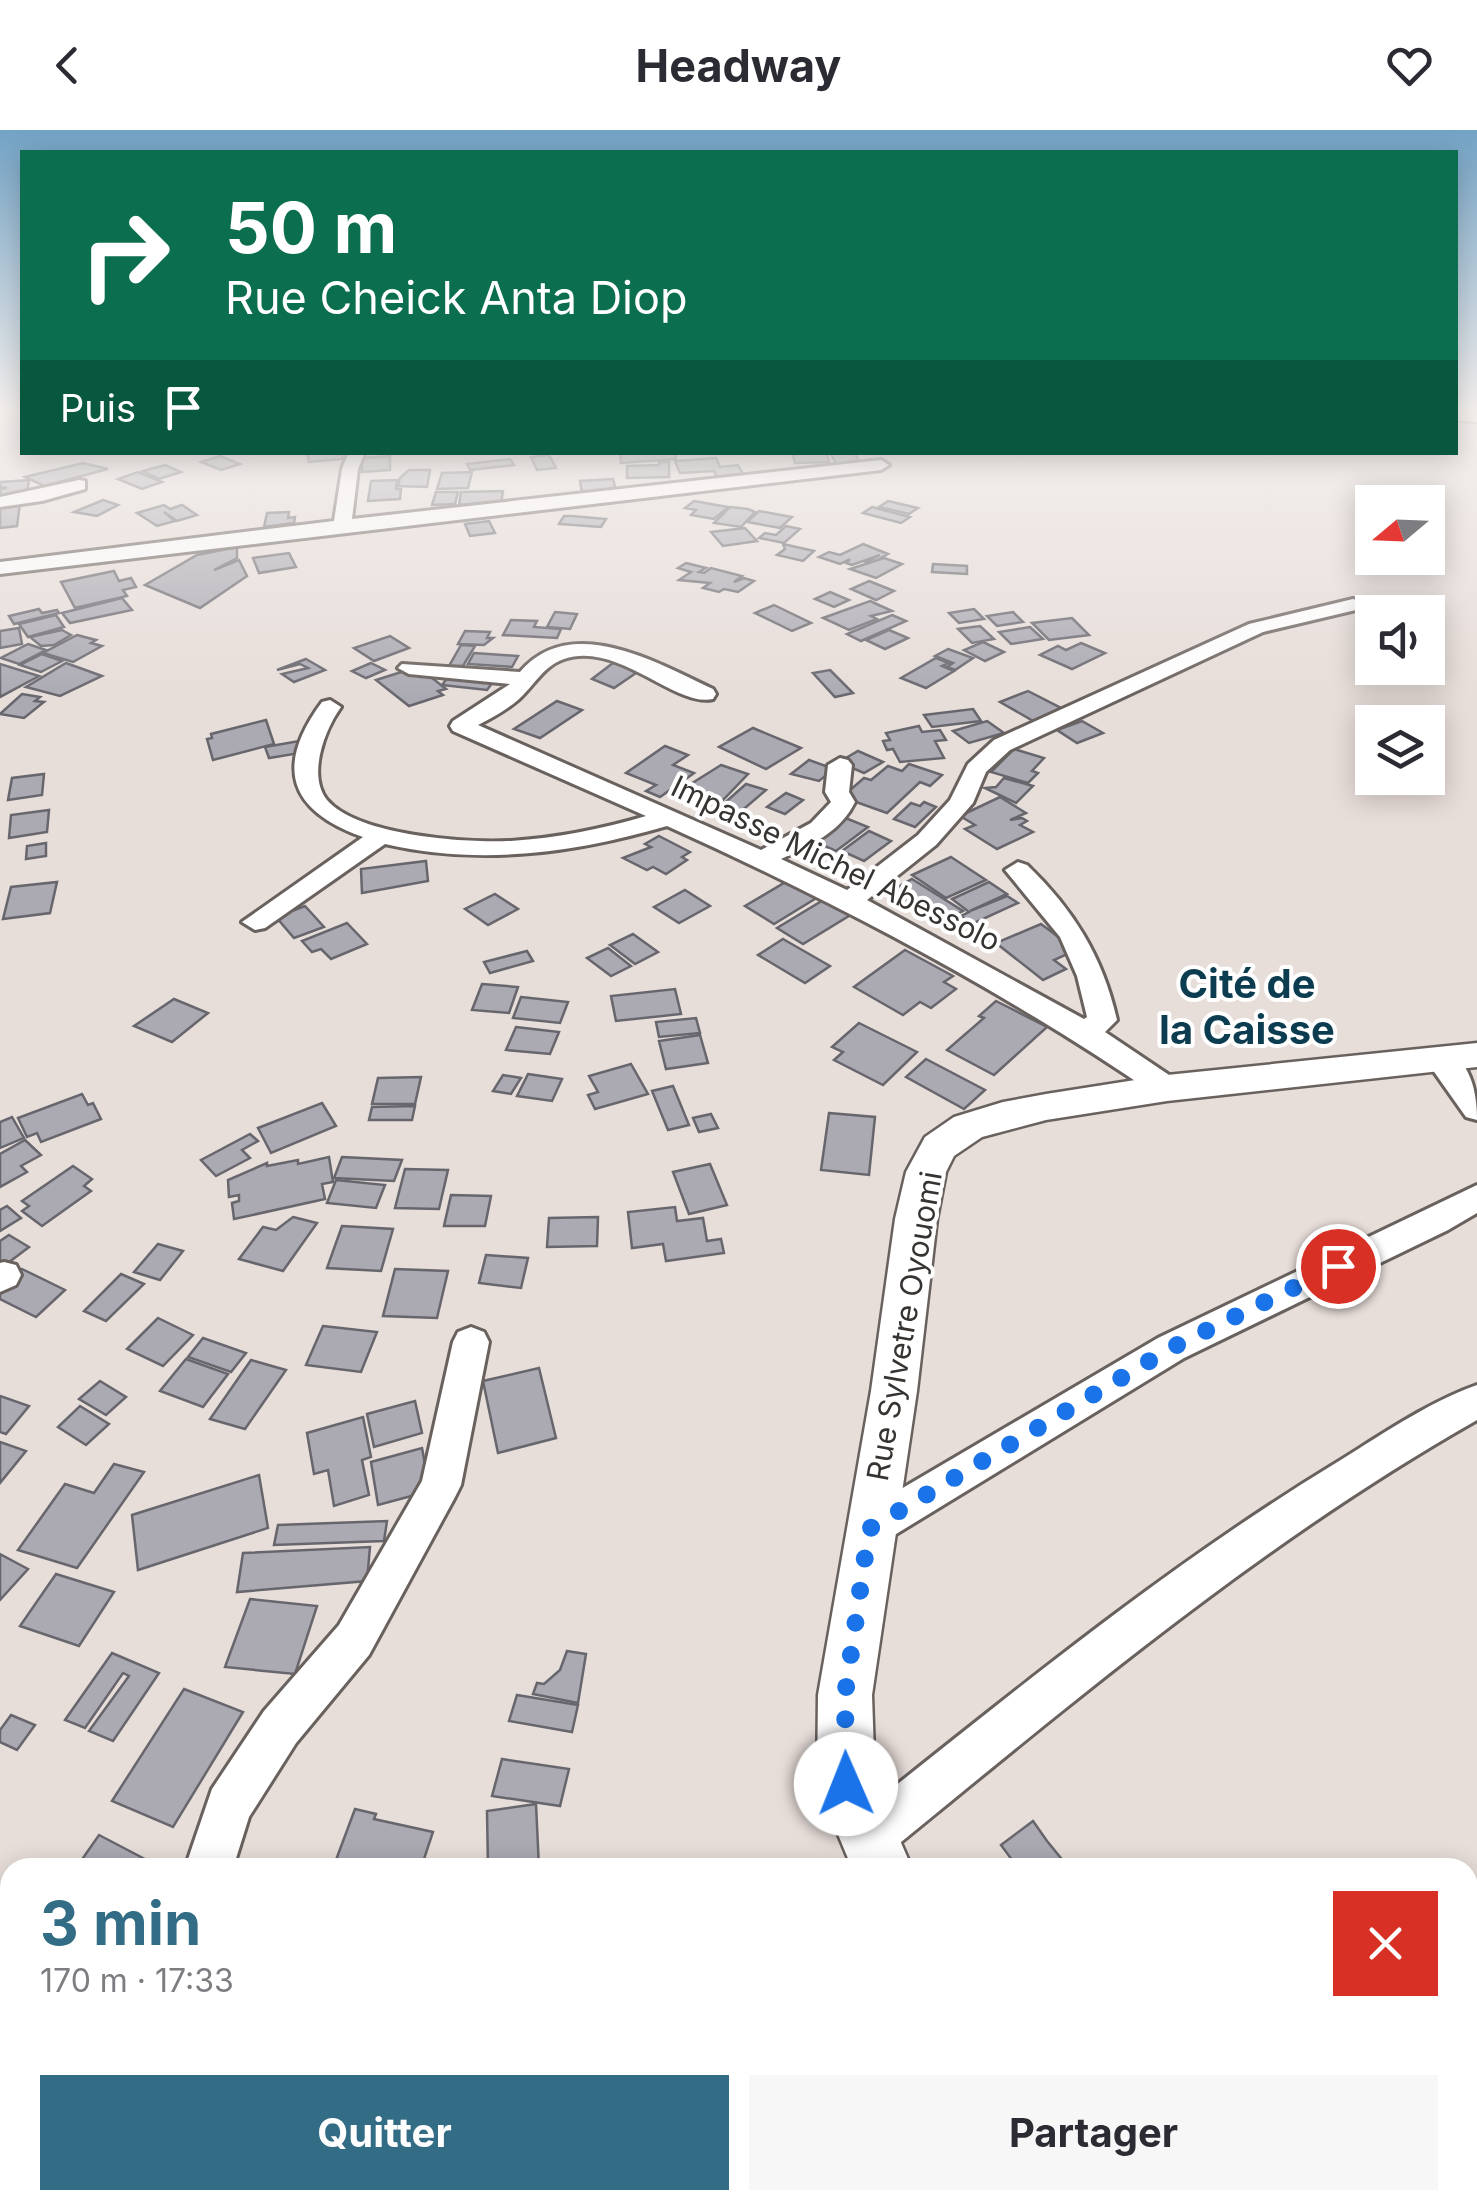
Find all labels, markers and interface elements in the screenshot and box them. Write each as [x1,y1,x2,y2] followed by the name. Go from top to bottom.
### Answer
[40,38,95,93] icon: back
[636,38,841,93] text: Headway
[1382,38,1437,93] icon: heart
[225,185,397,270] text: 50 m
[60,190,190,320] icon: right
[225,270,688,325] text: Rue Cheick Anta Diop
[156,380,211,435] icon: arrive
[60,385,136,431] text: Puis
[1355,485,1445,575] north arrow
[1355,485,1445,795] map controls
[1355,595,1445,685] button: sound
[1355,705,1445,795] button: layers
[666,768,1006,958] street label: Impasse Michel Abessolo
[1159,959,1335,1054] district label: Cité de la Caisse
[859,1169,949,1483] street label: Rue Sylvetre Oyouomi
[1296,1224,1381,1309] pin
[1311,1239,1366,1294] icon: arrive
[794,1732,898,1836] position arrow
[40,1887,201,1959] text: 3 min
[1333,1891,1438,1996] button: close
[40,1961,234,2000] text: 170 m · 17:33
[40,2075,729,2190] button: Quitter
[749,2075,1438,2190] button: Partager

